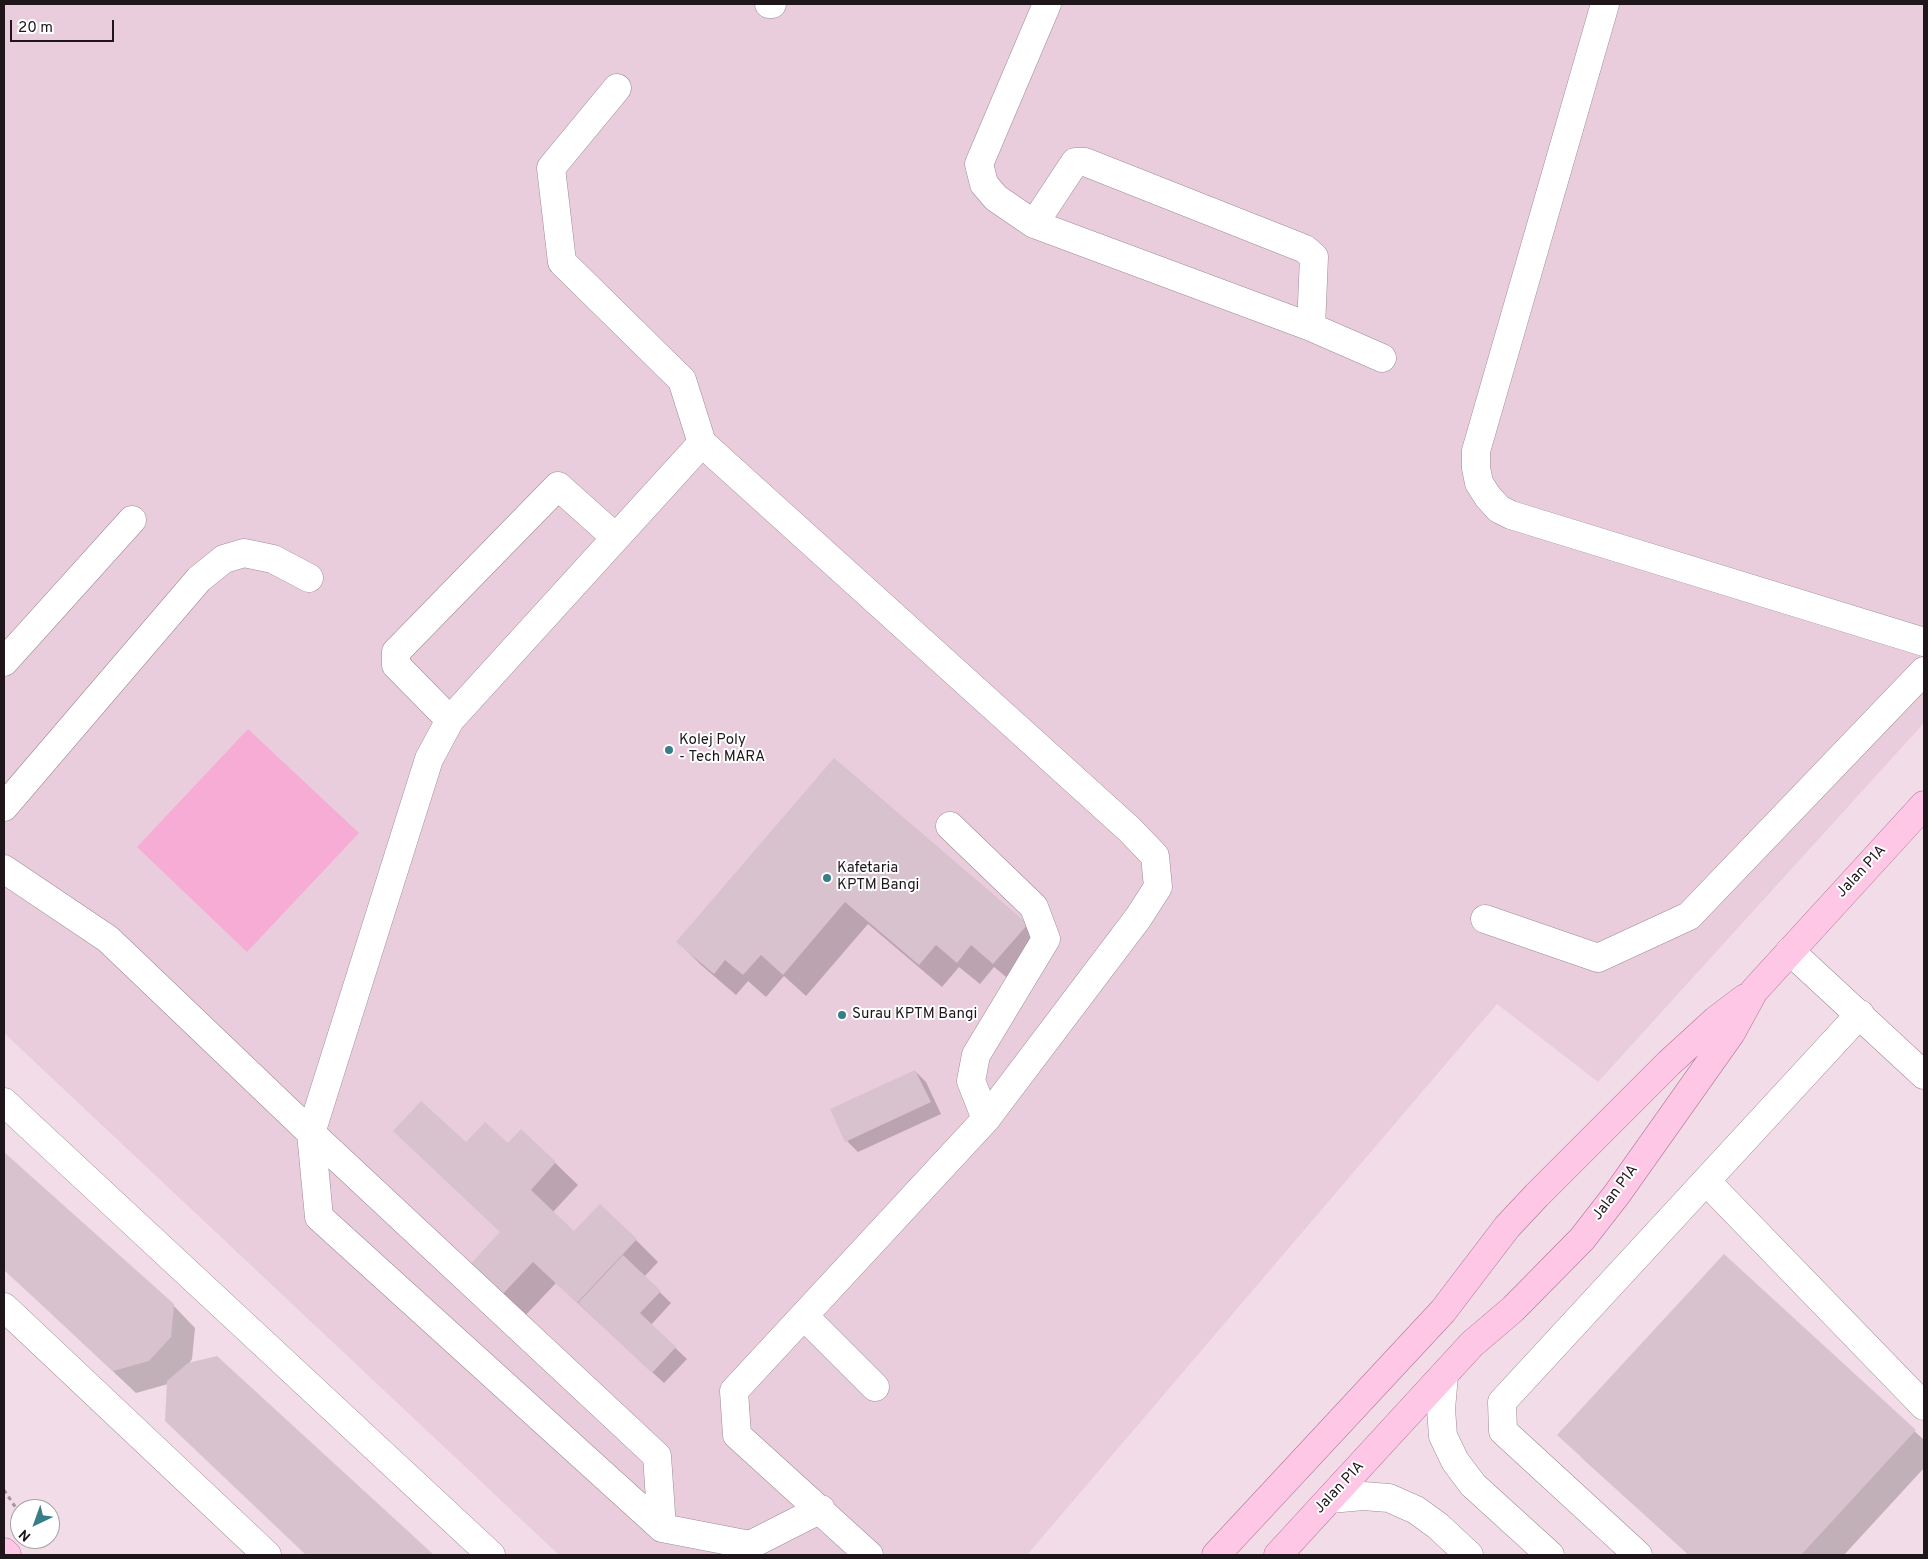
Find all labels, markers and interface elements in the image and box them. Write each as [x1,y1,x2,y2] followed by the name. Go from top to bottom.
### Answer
[12,10,116,42] scale bar
[18,19,53,38] text: 20 m
[679,732,765,767] place label: Kolej Poly - Tech MARA
[663,744,675,756] marker: Kolej Poly - Tech MARA
[1833,842,1891,902] street label: Jalan P1A
[837,860,919,895] place label: Kafetaria KPTM Bangi
[821,872,833,884] marker: Kafetaria KPTM Bangi
[852,1006,977,1024] place label: Surau KPTM Bangi
[836,1009,848,1021] marker: Surau KPTM Bangi
[1589,1162,1643,1224] street label: Jalan P1A
[1311,1458,1369,1518] street label: Jalan P1A
[10,1499,60,1549] north arrow
[16,1525,35,1544] text: N

